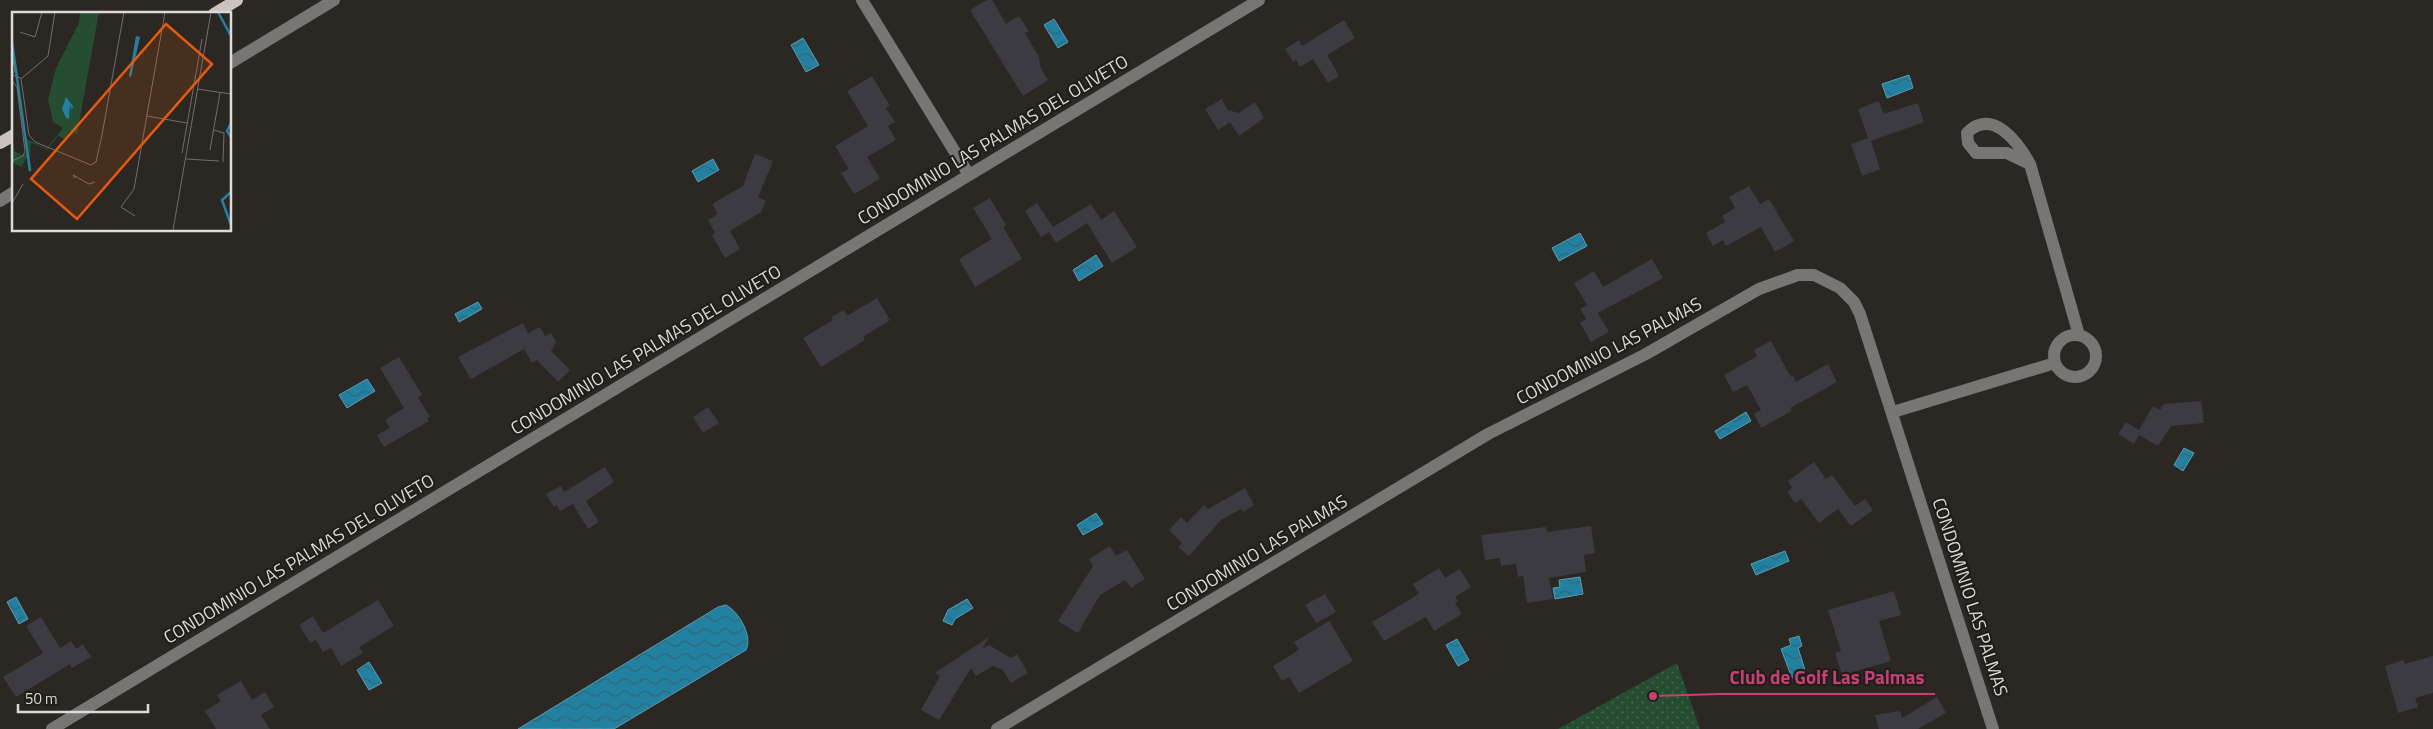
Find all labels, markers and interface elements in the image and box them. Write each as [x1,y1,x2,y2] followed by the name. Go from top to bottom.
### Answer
[12,12,231,231] inset map
[852,48,1133,231] street label: CONDOMINIO LAS PALMAS DEL OLIVETO
[505,258,786,441] street label: CONDOMINIO LAS PALMAS DEL OLIVETO
[1511,290,1706,411] street label: CONDOMINIO LAS PALMAS
[158,467,439,650] street label: CONDOMINIO LAS PALMAS DEL OLIVETO
[1161,488,1352,617] street label: CONDOMINIO LAS PALMAS
[1926,494,2015,699] street label: CONDOMINIO LAS PALMAS
[1720,660,1935,694] callout: Club de Golf Las Palmas
[1730,662,1925,691] text: Club de Golf Las Palmas
[18,682,148,714] scale bar
[25,687,58,710] text: 50 m

